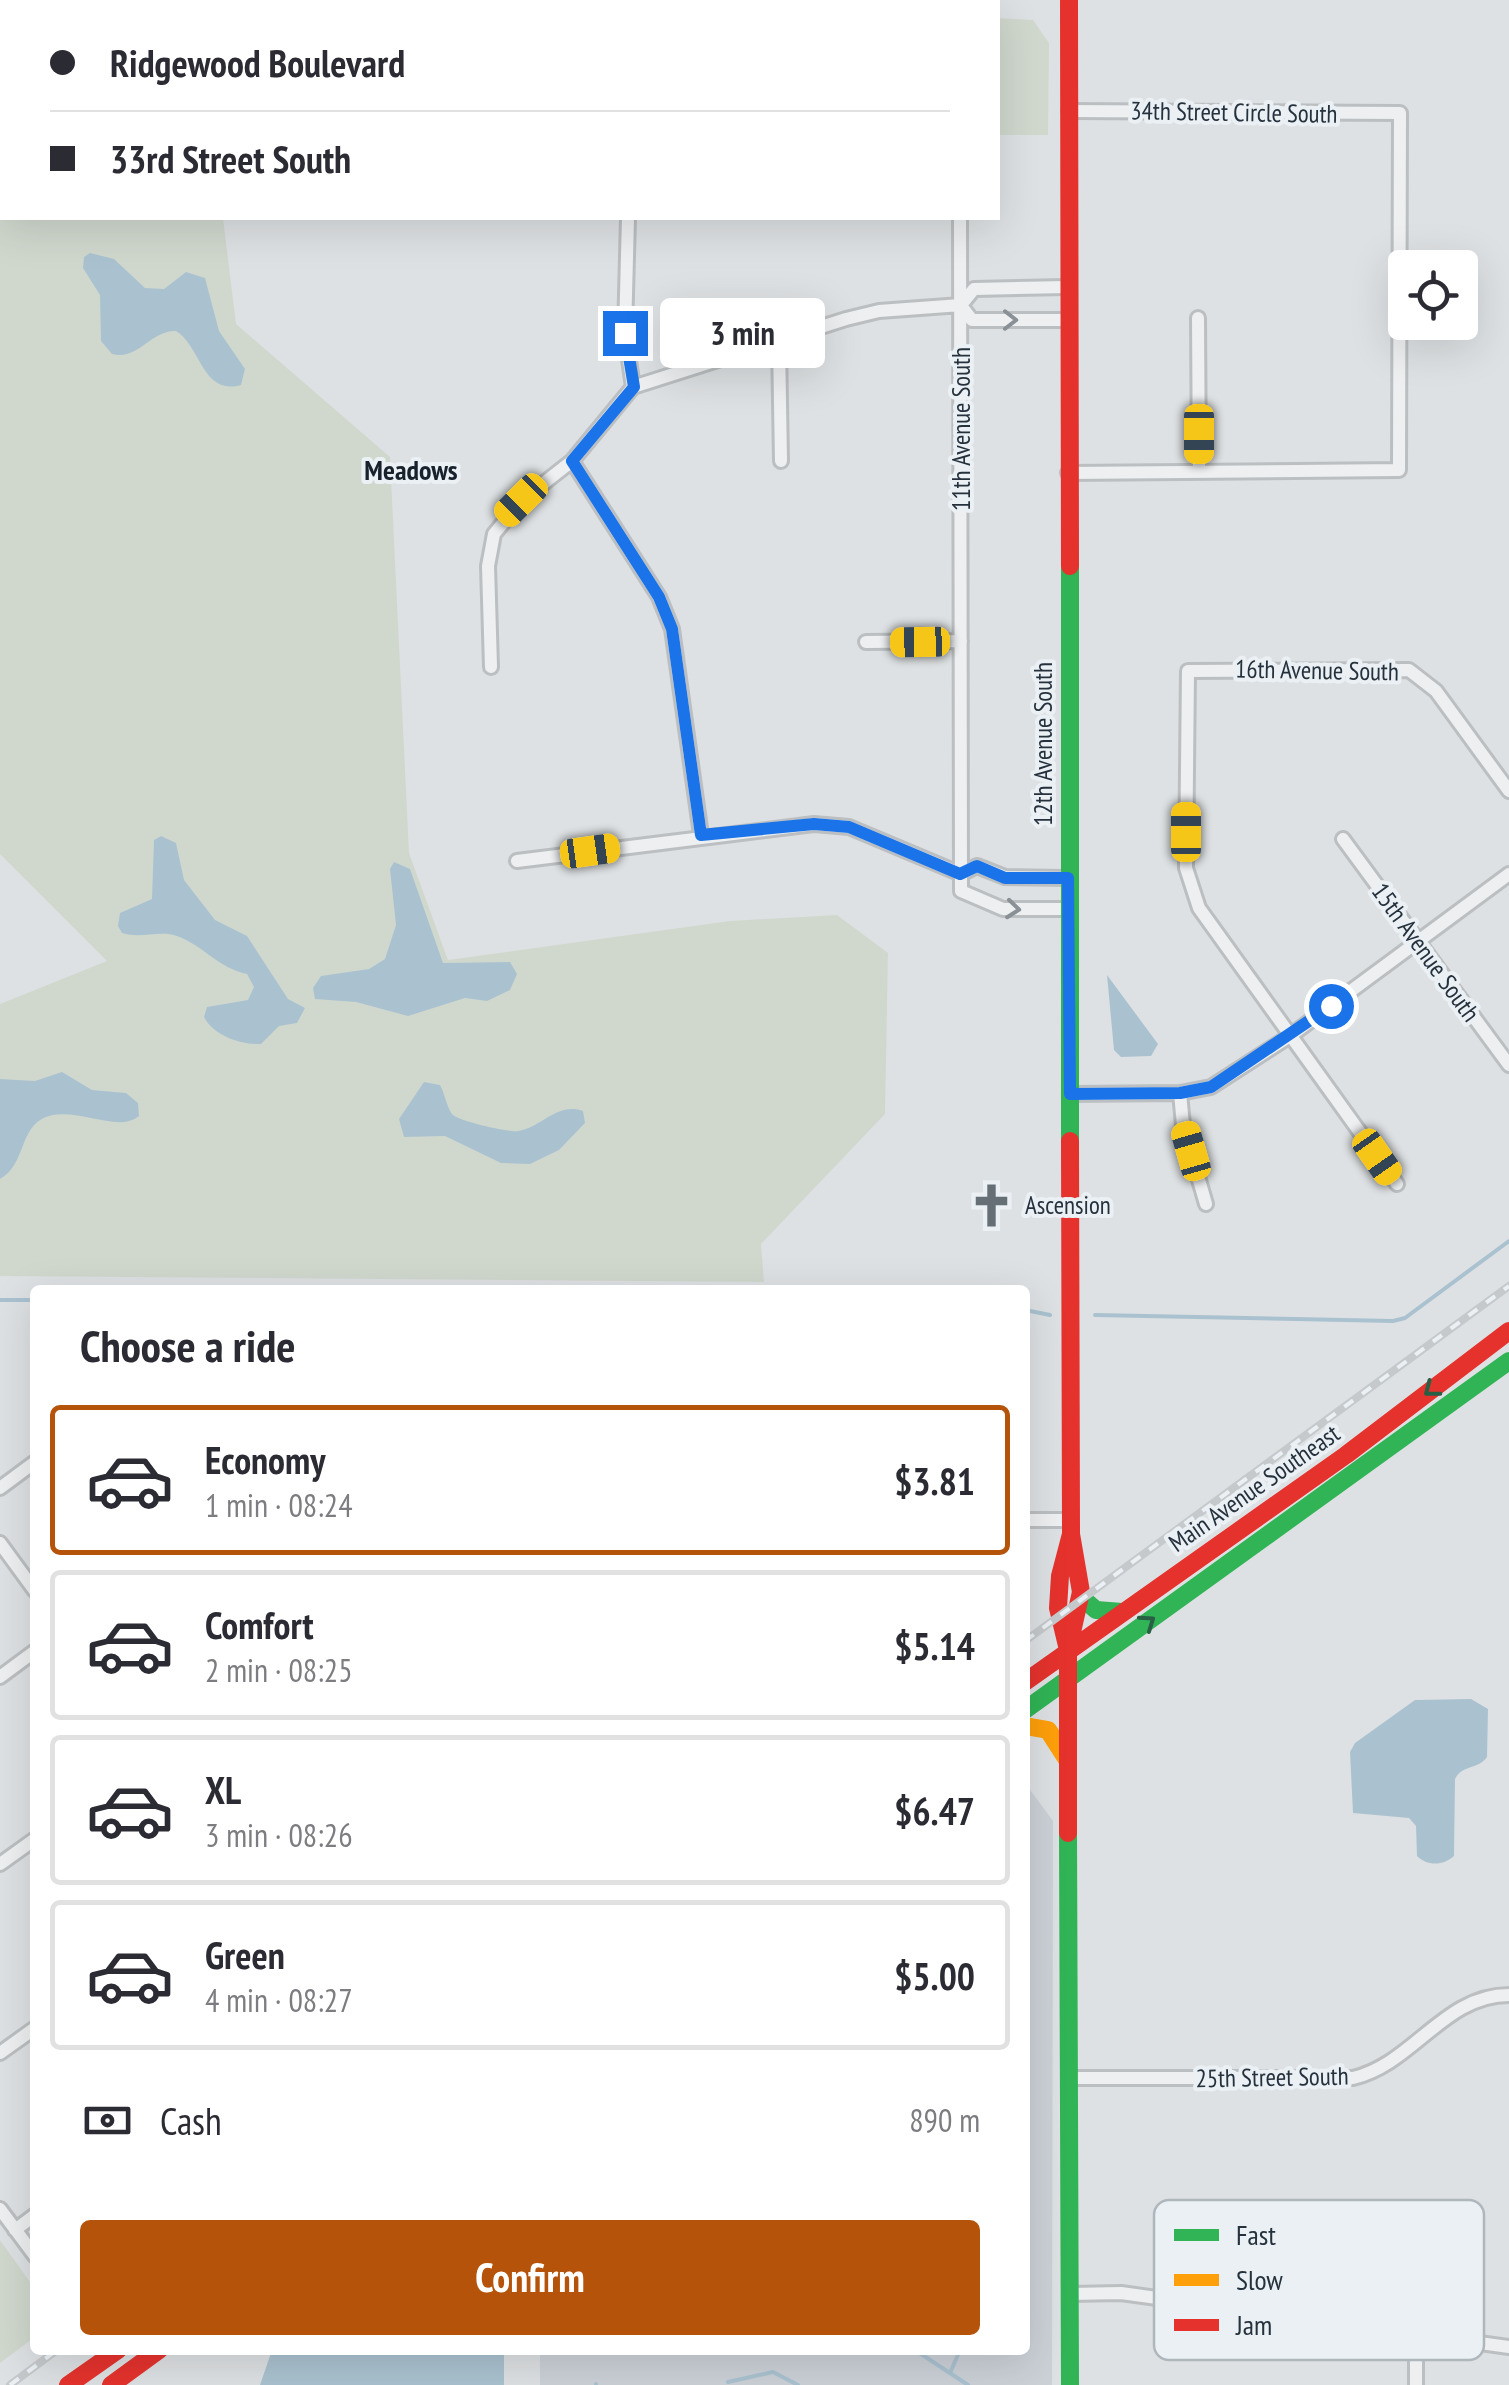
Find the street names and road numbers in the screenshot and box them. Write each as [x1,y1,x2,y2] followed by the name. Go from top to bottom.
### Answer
[1130,94,1338,130] street label: 34th Street Circle South
[945,347,977,511] street label: 11th Avenue South
[1235,653,1399,687] street label: 16th Avenue South
[1027,662,1059,826] street label: 12th Avenue South
[1365,876,1487,1028] street label: 15th Avenue South
[1162,1417,1346,1559] street label: Main Avenue Southeast
[1195,2060,1349,2094] street label: 25th Street South

